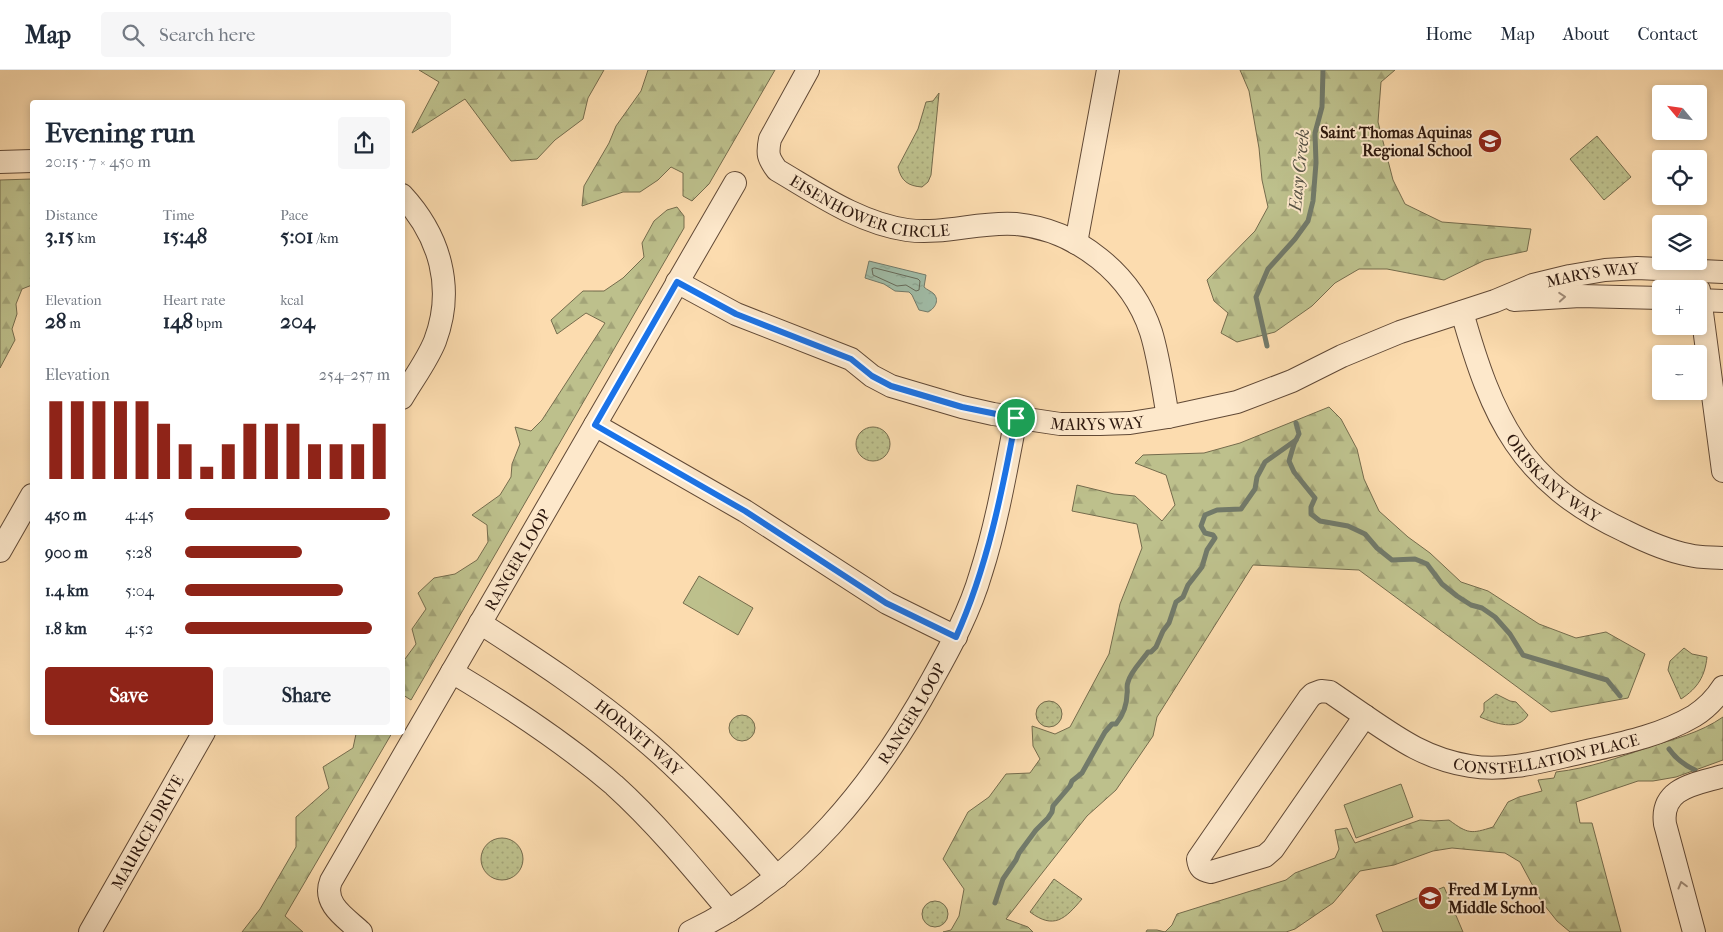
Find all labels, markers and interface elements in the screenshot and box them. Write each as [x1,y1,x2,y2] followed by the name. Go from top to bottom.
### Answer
[101,12,451,57] search box
[25,21,71,49] text: Map
[119,21,147,49] icon: search
[159,24,255,46] text: Search here
[1425,24,1472,45] text: Home
[1500,24,1535,45] text: Map
[1563,24,1609,45] text: About
[1637,24,1698,45] text: Contact
[1652,85,1708,140] north arrow
[1652,85,1707,400] map controls
[45,116,195,149] text: Evening run
[338,117,390,169] button: share
[1320,123,1473,161] place label: Saint Thomas Aquinas Regional School
[1285,128,1314,213] water label: Easy Creek
[1477,128,1503,154] school or university icon: Saint Thomas Aquinas Regional School
[1652,150,1707,205] button: locate
[45,152,151,171] text: 20:15 · 7 × 450 m
[786,171,951,241] street label: EISENHOWER CIRCLE
[45,207,98,224] text: Distance
[163,207,194,224] text: Time
[280,207,308,224] text: Pace
[1652,215,1707,270] button: layers
[45,224,74,248] text: 3.15
[163,224,207,248] text: 15:48
[280,224,313,248] text: 5:01
[74,230,96,247] text: km
[313,230,339,247] text: /km
[1544,259,1640,291] street label: MARYS WAY
[1652,280,1707,335] button: +
[45,292,102,309] text: Elevation
[163,292,225,309] text: Heart rate
[280,292,304,309] text: kcal
[1558,292,1566,303] one-way arrow
[45,309,66,333] text: 28
[163,309,193,333] text: 148
[280,309,315,333] text: 204
[66,315,81,332] text: m
[193,315,223,332] text: bpm
[1652,345,1707,400] button: −
[45,365,110,384] text: Elevation
[319,365,390,384] text: 254–257 m
[995,397,1037,439] pin
[1002,404,1030,432] icon: arrive
[1049,412,1147,435] street label: MARYS WAY
[1502,430,1605,527] street label: ORISKANY WAY
[45,505,86,524] text: 450 m
[125,505,154,524] text: 4:45
[481,505,554,614] street label: RANGER LOOP
[45,543,88,562] text: 900 m
[125,543,152,562] text: 5:28
[45,581,89,600] text: 1.4 km
[125,581,154,600] text: 5:04
[45,619,87,638] text: 1.8 km
[125,619,153,638] text: 4:52
[874,660,950,768] street label: RANGER LOOP
[45,667,213,725] button: Save
[223,667,390,725] button: Share
[591,695,687,780] street label: HORNET WAY
[1451,730,1642,778] street label: CONSTELLATION PLACE
[107,771,188,893] street label: MAURICE DRIVE
[1447,880,1546,917] place label: Fred M Lynn Middle School
[1678,881,1688,889] one-way arrow
[1417,885,1443,911] school or university icon: Fred M Lynn Middle School

